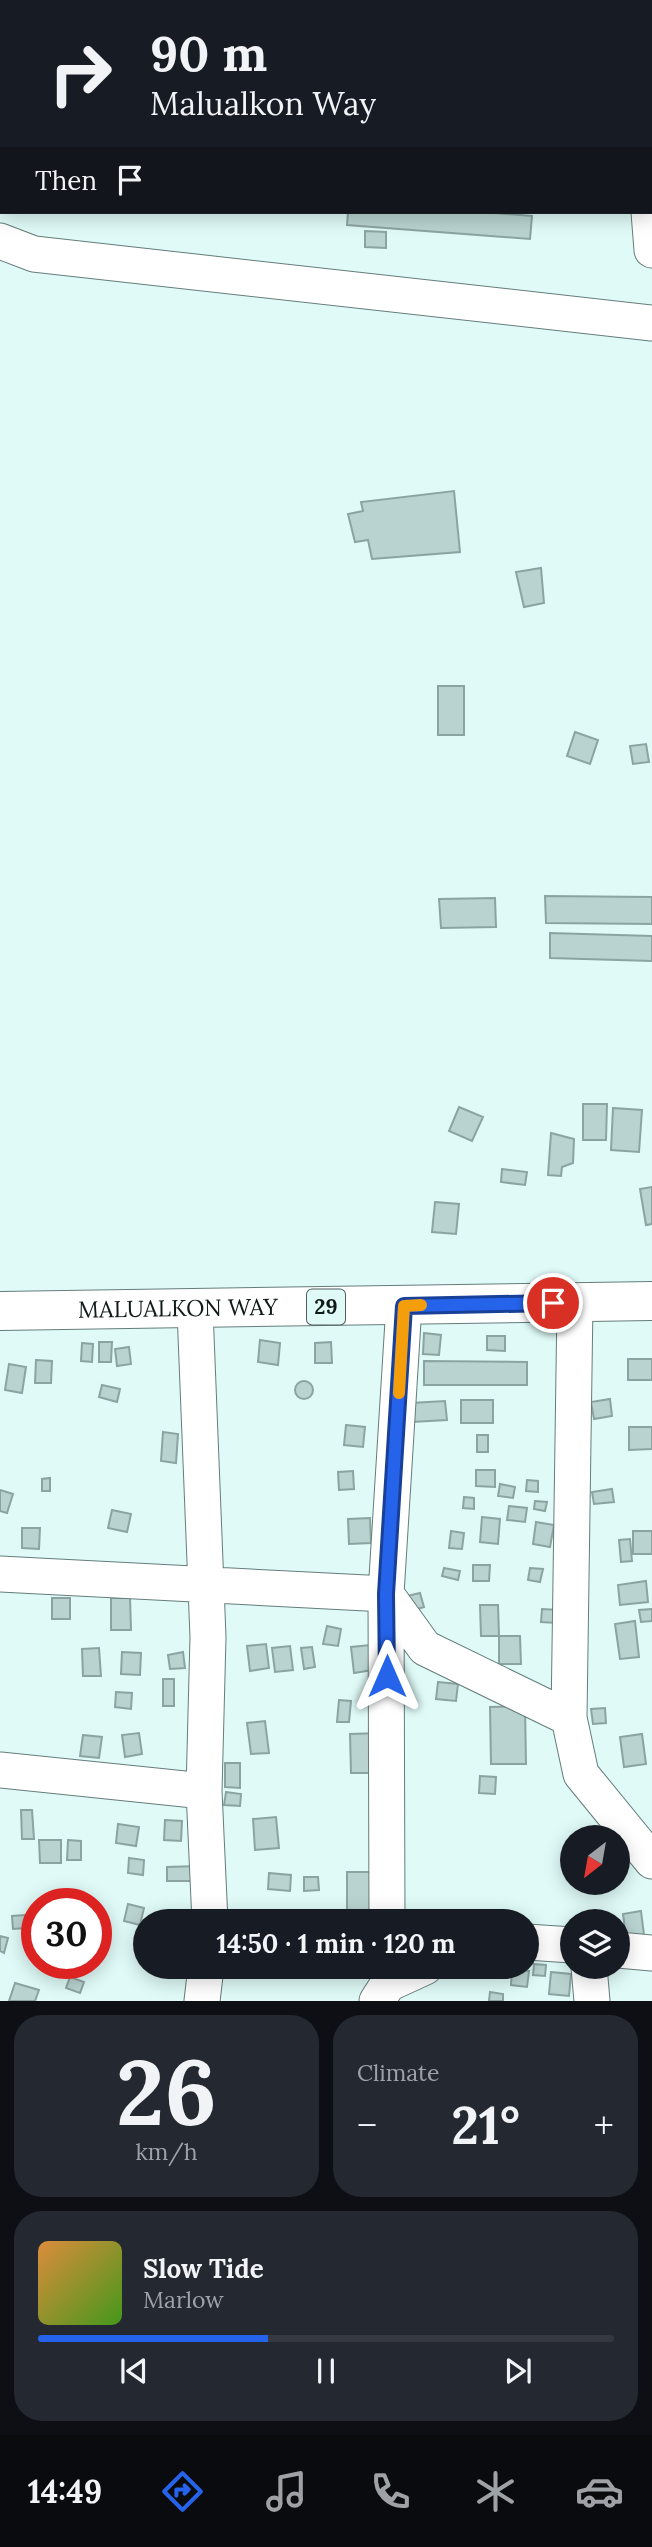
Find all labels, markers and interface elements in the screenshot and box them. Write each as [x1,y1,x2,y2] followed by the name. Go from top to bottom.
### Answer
[150,22,267,84] text: 90 m
[35,28,126,119] icon: right
[150,83,376,124] text: Malualkon Way
[111,161,149,199] icon: arrive
[35,164,97,197] text: Then
[523,1273,583,1333] pin
[534,1284,572,1322] icon: arrive
[307,1290,345,1324] road number: 29
[78,1292,279,1324] street label: MALUALKON WAY
[350,1639,424,1713] position arrow
[560,1825,630,1895] north arrow
[560,1825,630,1979] map controls
[21,1888,112,1979] speed limit sign: 30
[560,1909,630,1979] button: layers
[216,1927,456,1960] text: 14:50 · 1 min · 120 m
[116,2033,217,2150] text: 26
[357,2058,439,2087] text: Climate
[451,2092,520,2158] text: 21°
[357,2101,377,2149] text: −
[594,2101,614,2149] text: +
[135,2137,198,2166] text: km/h
[143,2252,264,2285] text: Slow Tide
[143,2285,224,2314] text: Marlow
[115,2352,153,2390] icon: previous
[307,2352,345,2390] icon: pause
[499,2352,537,2390] icon: next
[158,2467,207,2516] icon: directions
[262,2467,311,2516] icon: music
[366,2467,415,2516] icon: phone
[471,2467,520,2516] icon: climate
[575,2467,624,2516] icon: car
[28,2471,102,2512] text: 14:49

